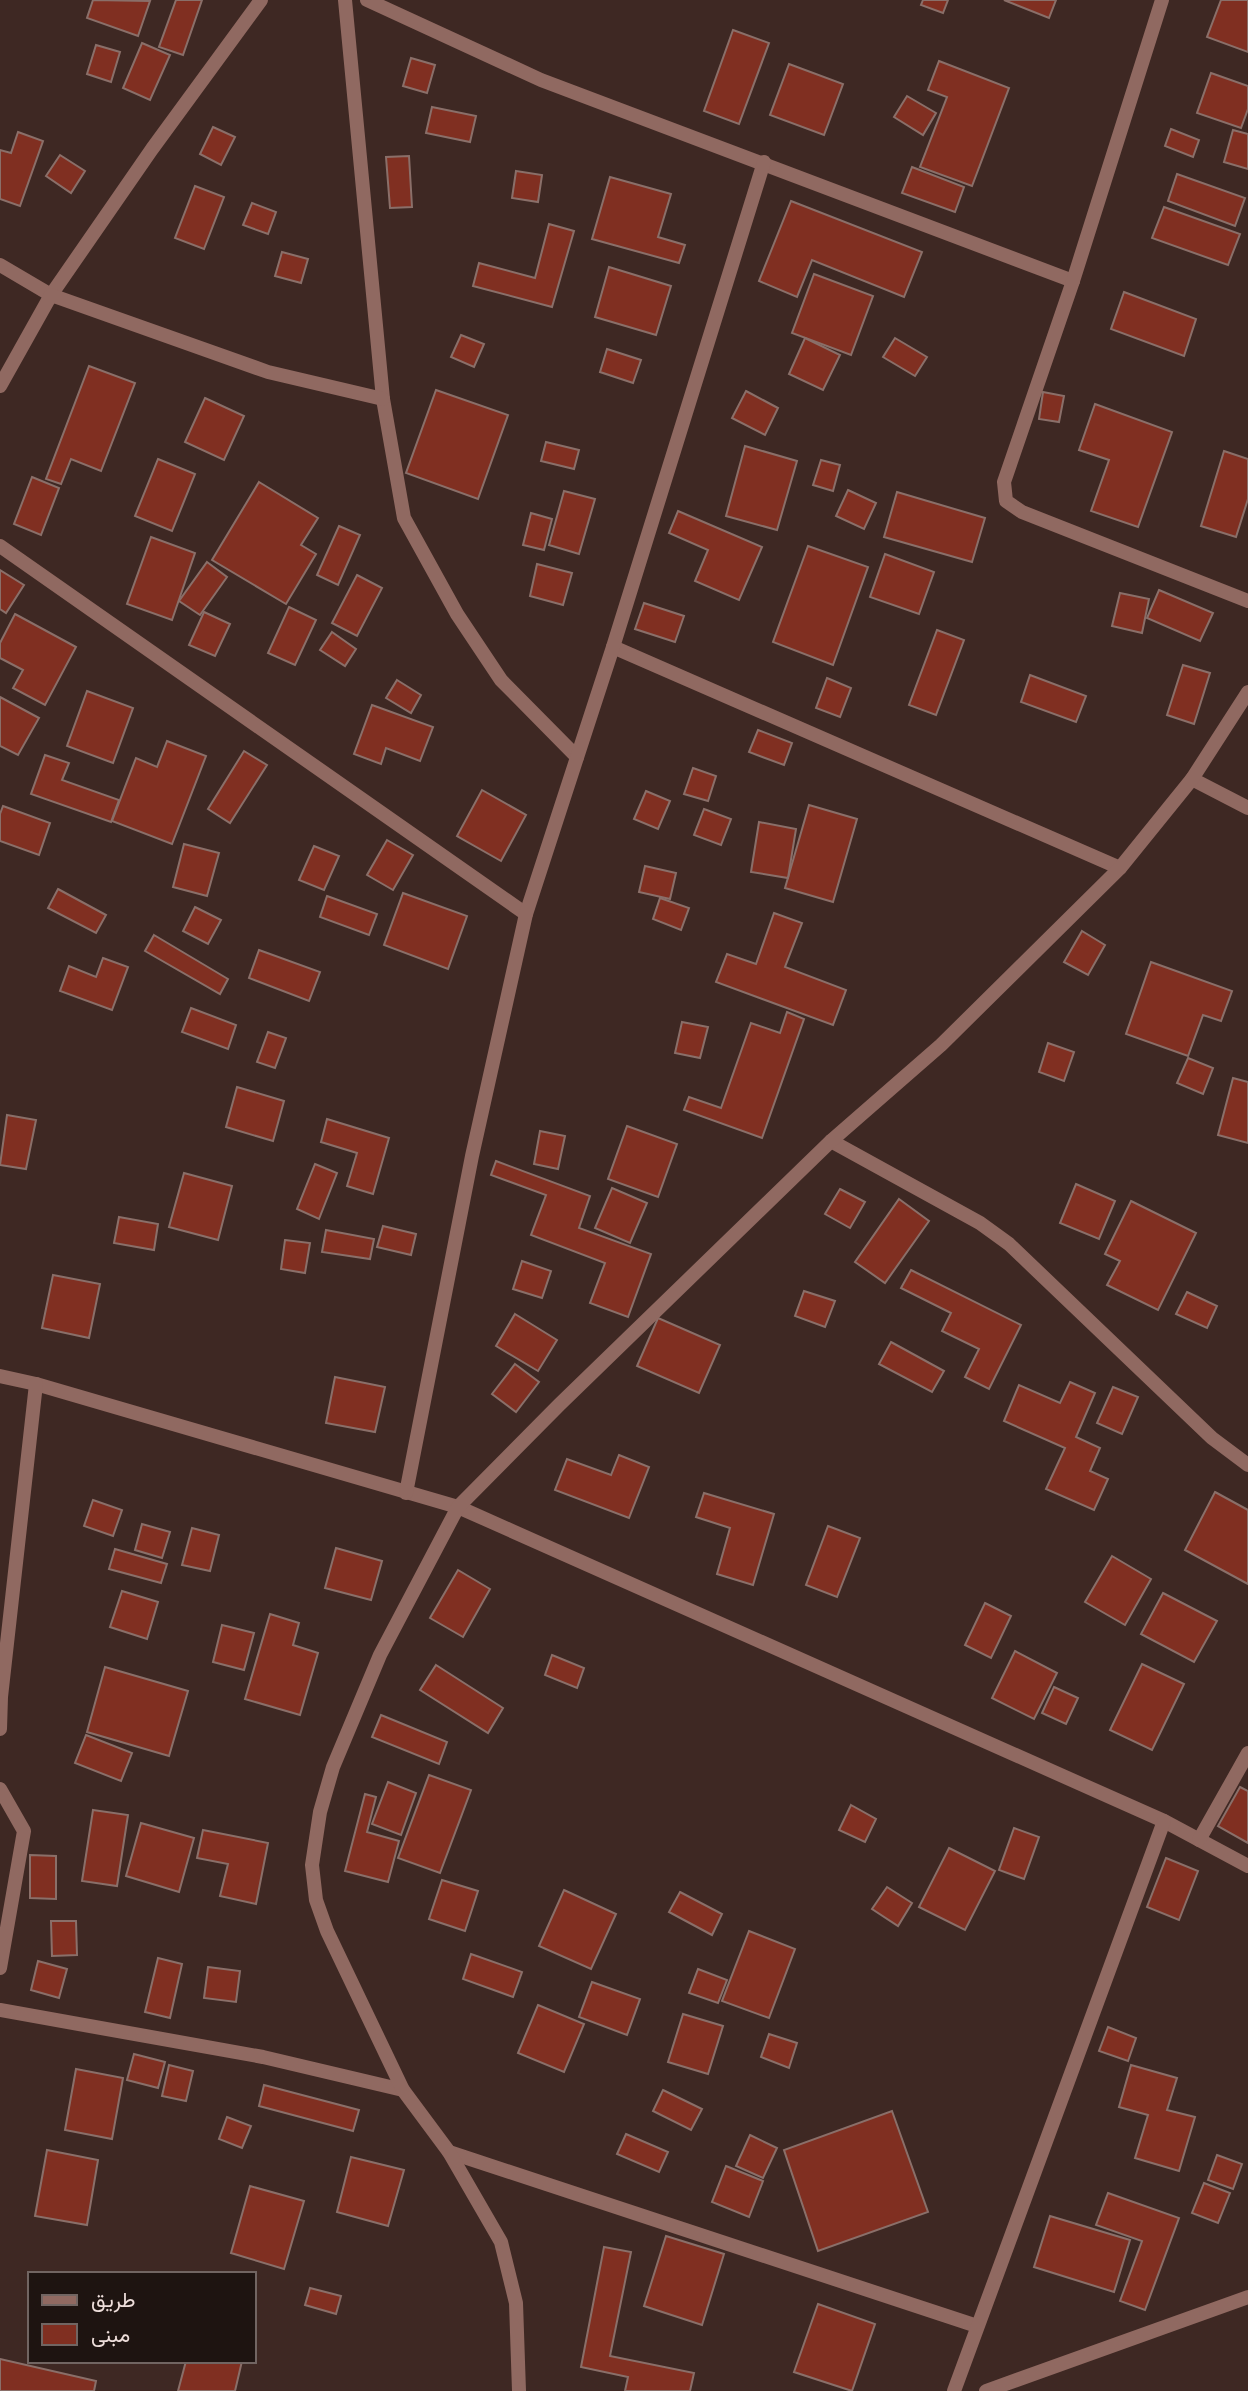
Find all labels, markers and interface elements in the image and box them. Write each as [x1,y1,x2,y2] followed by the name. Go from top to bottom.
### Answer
[28,2272,256,2363] legend
[91,2286,136,2314] text: طريق
[91,2321,130,2349] text: مبنى

